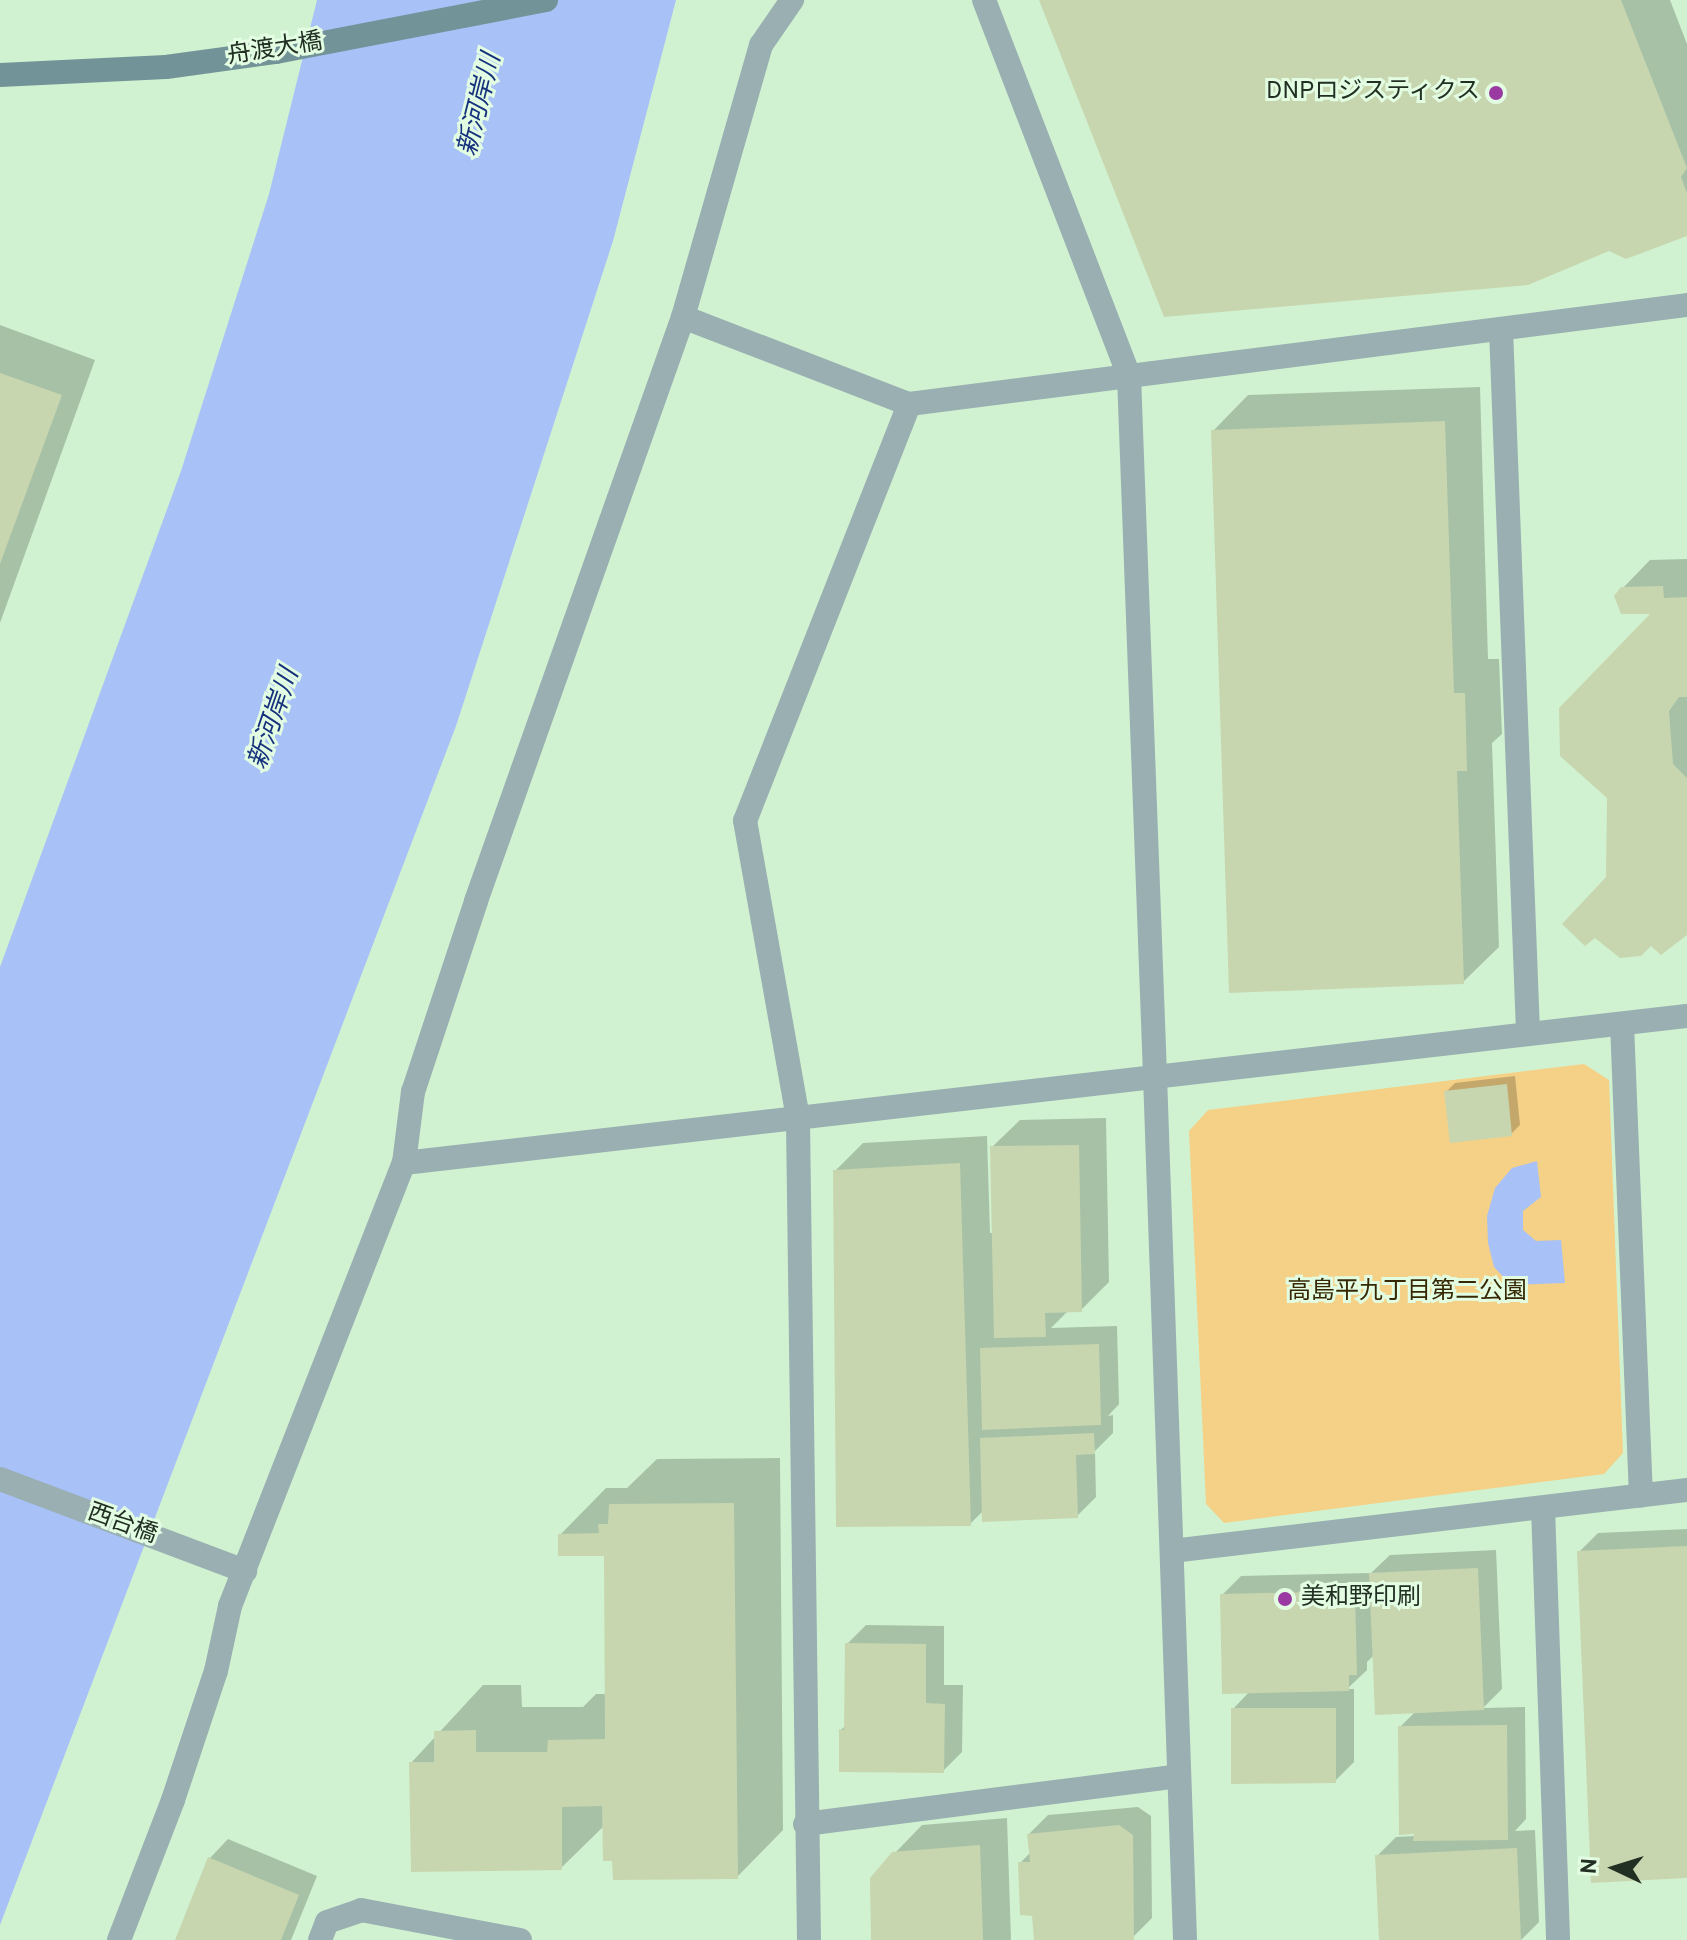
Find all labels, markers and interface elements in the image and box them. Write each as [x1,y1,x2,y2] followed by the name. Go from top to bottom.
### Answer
[225,28,325,72] street label: 舟渡大橋
[453,51,509,159] water label: 新河岸川
[1264,79,1480,107] place label: DNPロジスティクス
[1487,84,1505,102] marker: DNPロジスティクス
[243,665,307,773] water label: 新河岸川
[1287,1279,1527,1307] park label: 高島平九丁目第二公園
[83,1499,161,1551] street label: 西台橋
[1301,1585,1421,1613] place label: 美和野印刷
[1276,1590,1294,1608] marker: 美和野印刷
[1575,1828,1655,1908] north arrow
[1577,1857,1605,1875] text: N

